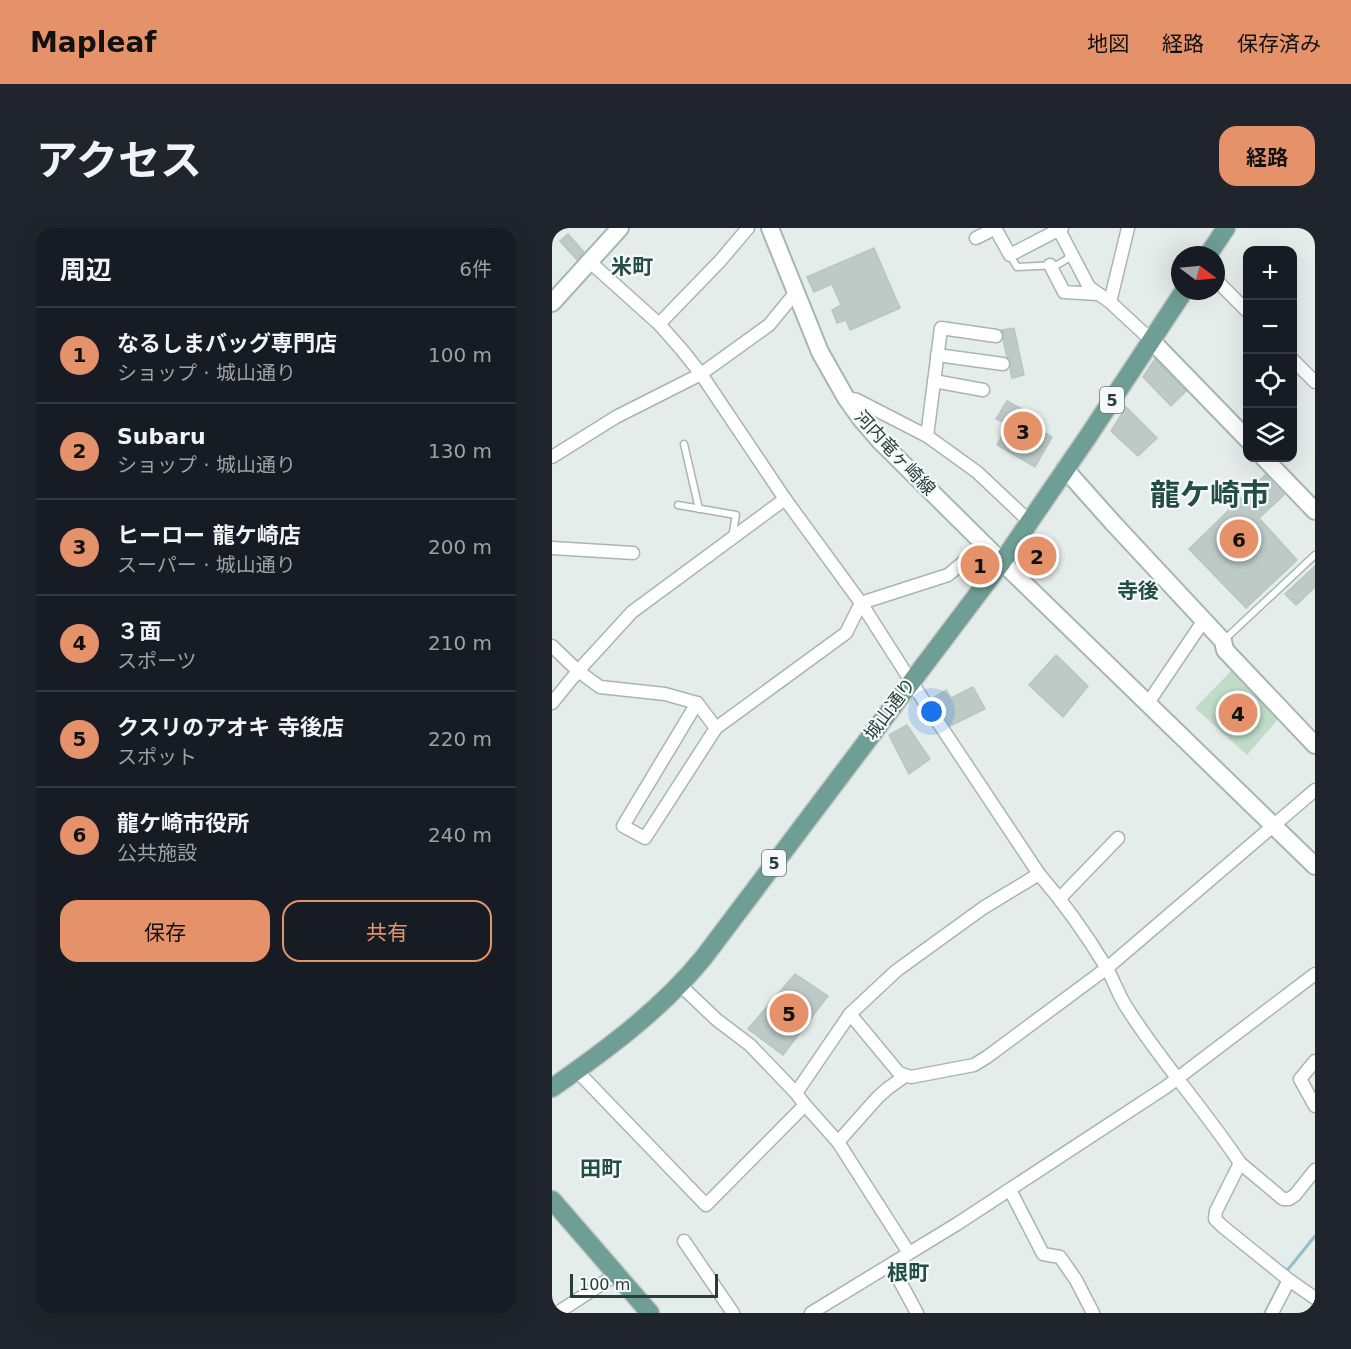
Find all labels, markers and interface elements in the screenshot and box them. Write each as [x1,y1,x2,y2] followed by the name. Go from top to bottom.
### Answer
[30,26,156,59] text: Mapleaf
[1087,32,1129,56] text: 地図
[1162,32,1204,56] text: 経路
[1237,32,1321,56] text: 保存済み
[1219,126,1315,186] button: 経路
[36,136,202,185] text: アクセス
[1171,246,1225,300] north arrow
[1243,246,1297,462] map controls
[1243,246,1297,300] button: +
[60,255,112,285] text: 周辺
[611,255,653,279] district label: 米町
[459,257,492,281] text: 6件
[1243,300,1297,354] button: −
[117,331,337,356] text: なるしまバッグ専門店
[73,343,86,367] text: 1
[428,343,492,367] text: 100 m
[1243,354,1297,408] button: locate
[117,361,296,385] text: ショップ · 城山通り
[1100,387,1124,413] road number: 5
[851,406,940,499] street label: 河内竜ヶ崎線
[1004,408,1042,454] pin: 3
[1243,408,1297,462] button: layers
[117,424,206,449] text: Subaru
[73,439,86,463] text: 2
[428,439,492,463] text: 130 m
[117,453,296,477] text: ショップ · 城山通り
[1150,477,1270,512] district label: 龍ケ崎市
[1220,516,1258,562] pin: 6
[117,523,301,548] text: ヒーロー 龍ケ崎店
[1018,534,1056,578] pin: 2
[73,535,86,559] text: 3
[428,535,492,559] text: 200 m
[960,542,1000,588] pin: 1
[117,553,296,577] text: スーパー · 城山通り
[1117,579,1159,603] district label: 寺後
[117,619,161,644] text: ３面
[73,631,86,655] text: 4
[428,631,492,655] text: 210 m
[117,649,197,673] text: スポーツ
[860,674,920,744] street label: 城山通り
[1218,690,1258,736] pin: 4
[917,697,946,726] your location
[117,715,344,740] text: クスリのアオキ 寺後店
[73,727,86,751] text: 5
[428,727,492,751] text: 220 m
[117,745,197,769] text: スポット
[117,811,249,836] text: 龍ケ崎市役所
[73,823,86,847] text: 6
[428,823,492,847] text: 240 m
[117,841,197,865] text: 公共施設
[762,850,786,876] road number: 5
[60,900,270,962] button: 保存
[282,900,492,962] button: 共有
[770,990,808,1036] pin: 5
[580,1157,622,1181] district label: 田町
[887,1261,929,1285] district label: 根町
[570,1271,718,1298] scale bar
[579,1275,630,1294] text: 100 m

